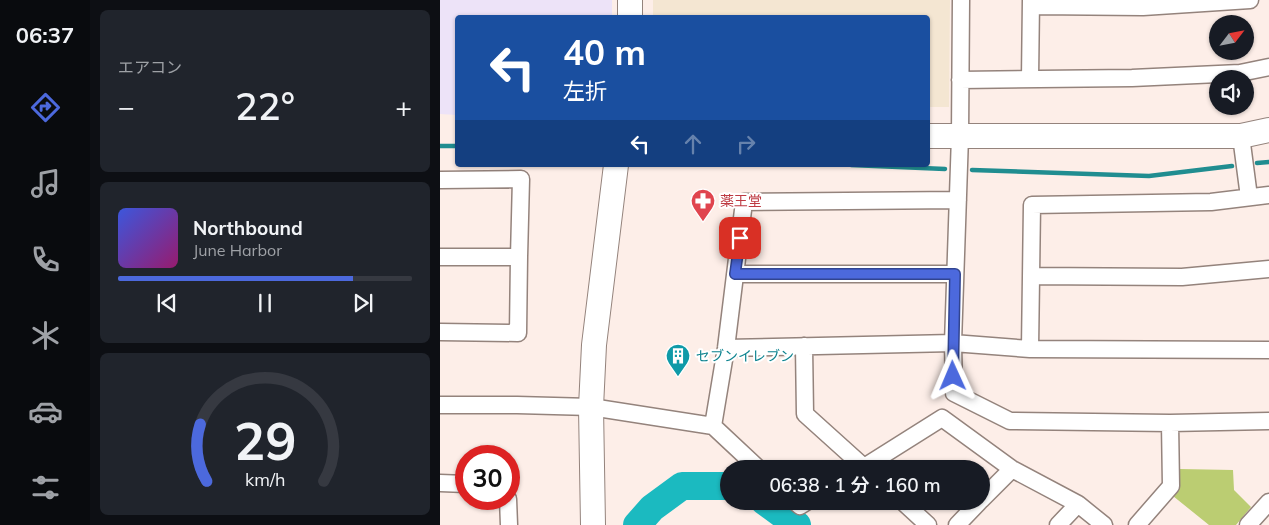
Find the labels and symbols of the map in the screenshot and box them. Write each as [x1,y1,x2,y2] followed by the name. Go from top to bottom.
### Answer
[1209,15,1254,60] north arrow
[690,188,716,222] pharmacy icon: 薬王堂
[720,192,762,210] place label: 薬王堂
[719,217,761,259] pin
[665,343,691,377] building icon: セブンイレブン
[696,347,794,365] place label: セブンイレブン
[926,349,978,401] position arrow
[455,445,520,510] speed limit sign: 30

